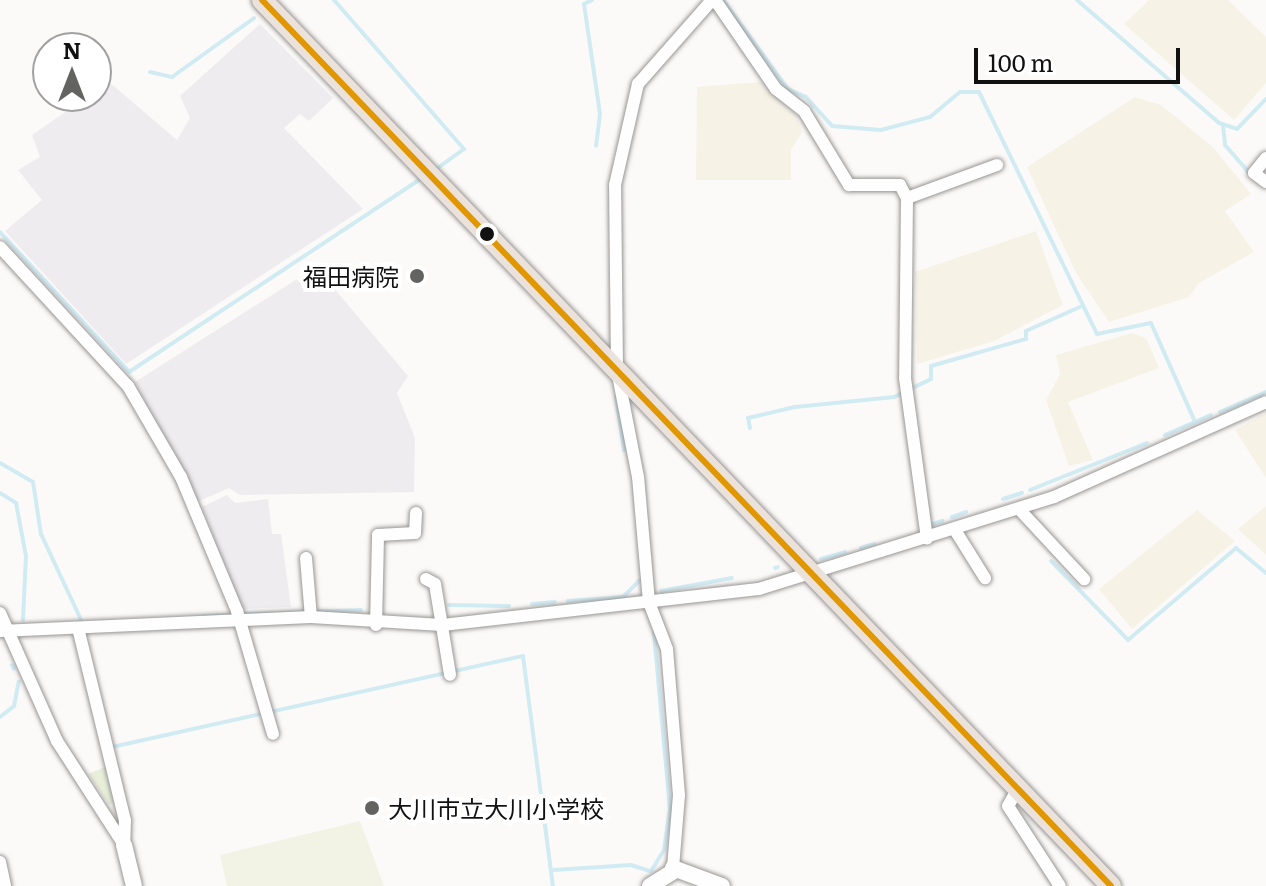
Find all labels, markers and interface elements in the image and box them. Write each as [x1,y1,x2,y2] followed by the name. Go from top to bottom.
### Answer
[32,32,112,112] north arrow
[978,32,1184,82] scale bar
[63,33,81,66] text: N
[988,44,1054,79] text: 100 m
[479,226,495,242] unlabelled marker
[303,262,399,290] place label: 福田病院
[406,265,428,287] marker: 福田病院
[388,794,604,822] place label: 大川市立大川小学校
[363,799,381,817] marker: 大川市立大川小学校

